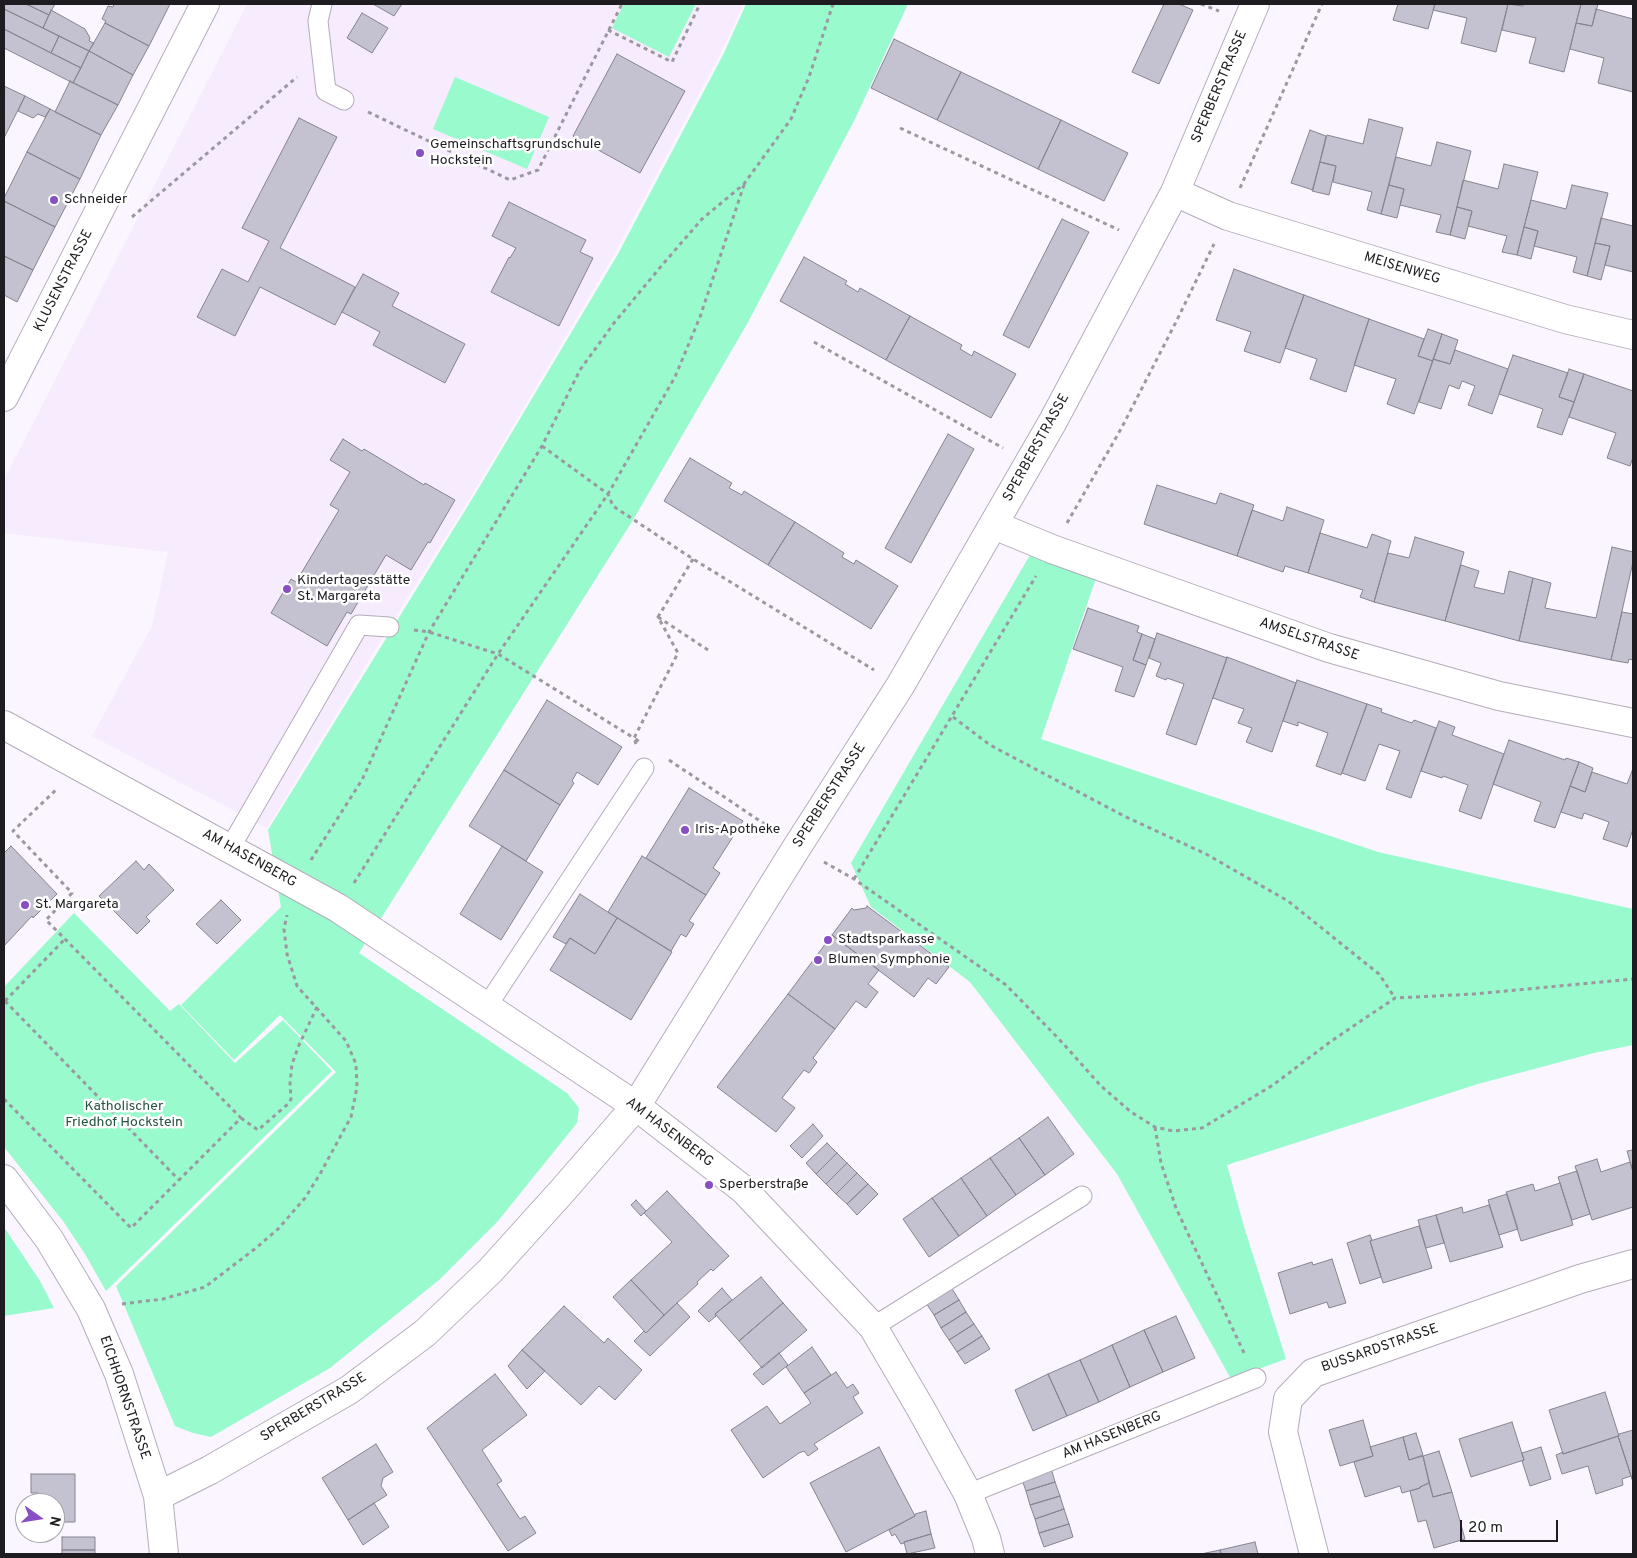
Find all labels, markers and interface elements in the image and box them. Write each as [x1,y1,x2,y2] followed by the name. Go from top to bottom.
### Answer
[1189,28,1251,146] street label: SPERBERSTRASSE
[430,137,601,170] place label: Gemeinschaftsgrundschule Hockstein
[414,147,426,159] marker: Gemeinschaftsgrundschule Hockstein
[64,192,127,208] place label: Schneider
[48,194,60,206] marker: Schneider
[31,227,97,335] street label: KLUSENSTRASSE
[1362,249,1442,289] street label: MEISENWEG
[1000,391,1074,505] street label: SPERBERSTRASSE
[297,573,410,606] place label: Kindertagesstätte St. Margareta
[281,583,293,595] marker: Kindertagesstätte St. Margareta
[1257,615,1361,665] street label: AMSELSTRASSE
[790,741,870,851] street label: SPERBERSTRASSE
[695,822,780,838] place label: Iris-Apotheke
[679,824,691,836] marker: Iris-Apotheke
[199,826,299,892] street label: AM HASENBERG
[35,897,119,913] place label: St. Margareta
[19,899,31,911] marker: St. Margareta
[838,932,935,948] place label: Stadtsparkasse
[822,934,834,946] marker: Stadtsparkasse
[828,952,950,968] place label: Blumen Symphonie
[812,954,824,966] marker: Blumen Symphonie
[622,1095,716,1171] street label: AM HASENBERG
[65,1099,183,1132] park label: Katholischer Friedhof Hockstein
[719,1177,809,1193] place label: Sperberstraße
[703,1179,715,1191] marker: Sperberstraße
[1319,1321,1441,1377] street label: BUSSARDSTRASSE
[95,1334,153,1462] street label: EICHHORNSTRASSE
[258,1370,370,1446] street label: SPERBERSTRASSE
[1060,1408,1164,1464] street label: AM HASENBERG
[15,1493,65,1543] north arrow
[1462,1510,1560,1542] scale bar
[45,1514,64,1528] text: N
[1468,1519,1503,1538] text: 20 m

